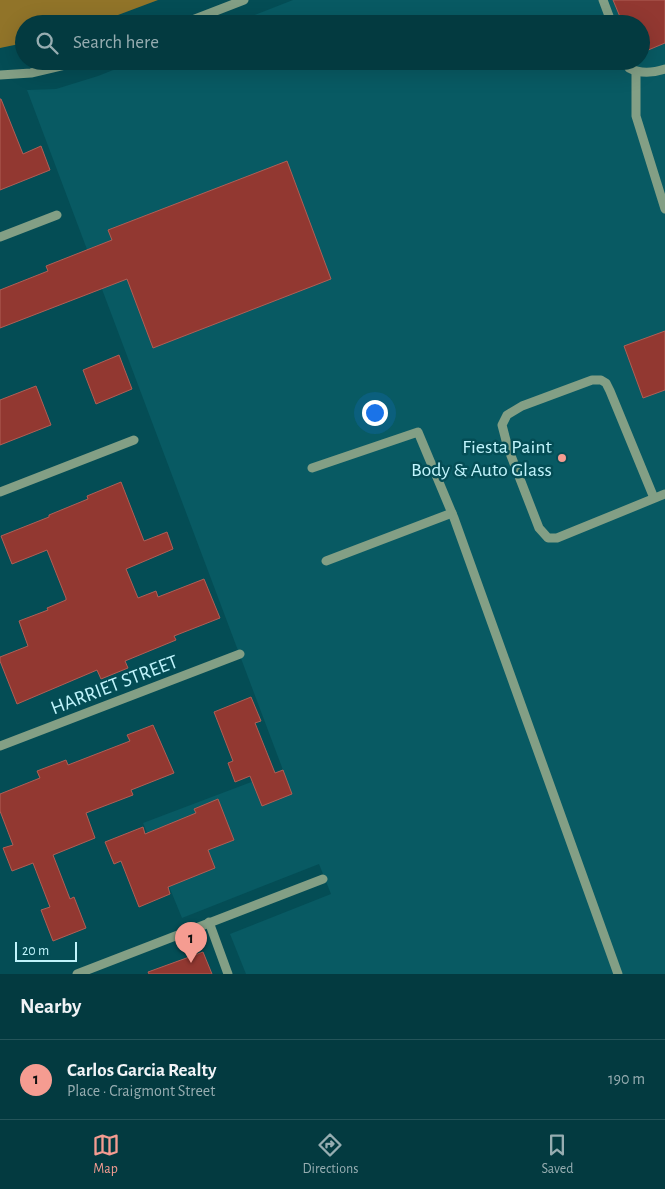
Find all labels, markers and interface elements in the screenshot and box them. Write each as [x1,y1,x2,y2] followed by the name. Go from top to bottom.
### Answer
[15,15,650,70] search box
[33,29,61,57] icon: search
[73,33,159,52] text: Search here
[362,400,388,426] your location
[411,437,553,480] place label: Fiesta Paint Body & Auto Glass
[556,452,568,464] marker: Fiesta Paint Body & Auto Glass
[48,651,181,718] street label: HARRIET STREET
[175,922,207,963] pin: 1
[15,939,78,962] scale bar
[22,944,49,958] text: 20 m
[20,996,81,1017] text: Nearby
[67,1061,217,1080] text: Carlos Garcia Realty
[33,1071,39,1087] text: 1
[608,1071,645,1087] text: 190 m
[67,1083,215,1099] text: Place · Craigmont Street
[92,1131,120,1178] tab: Map
[303,1131,358,1178] tab: Directions
[541,1131,573,1178] tab: Saved

